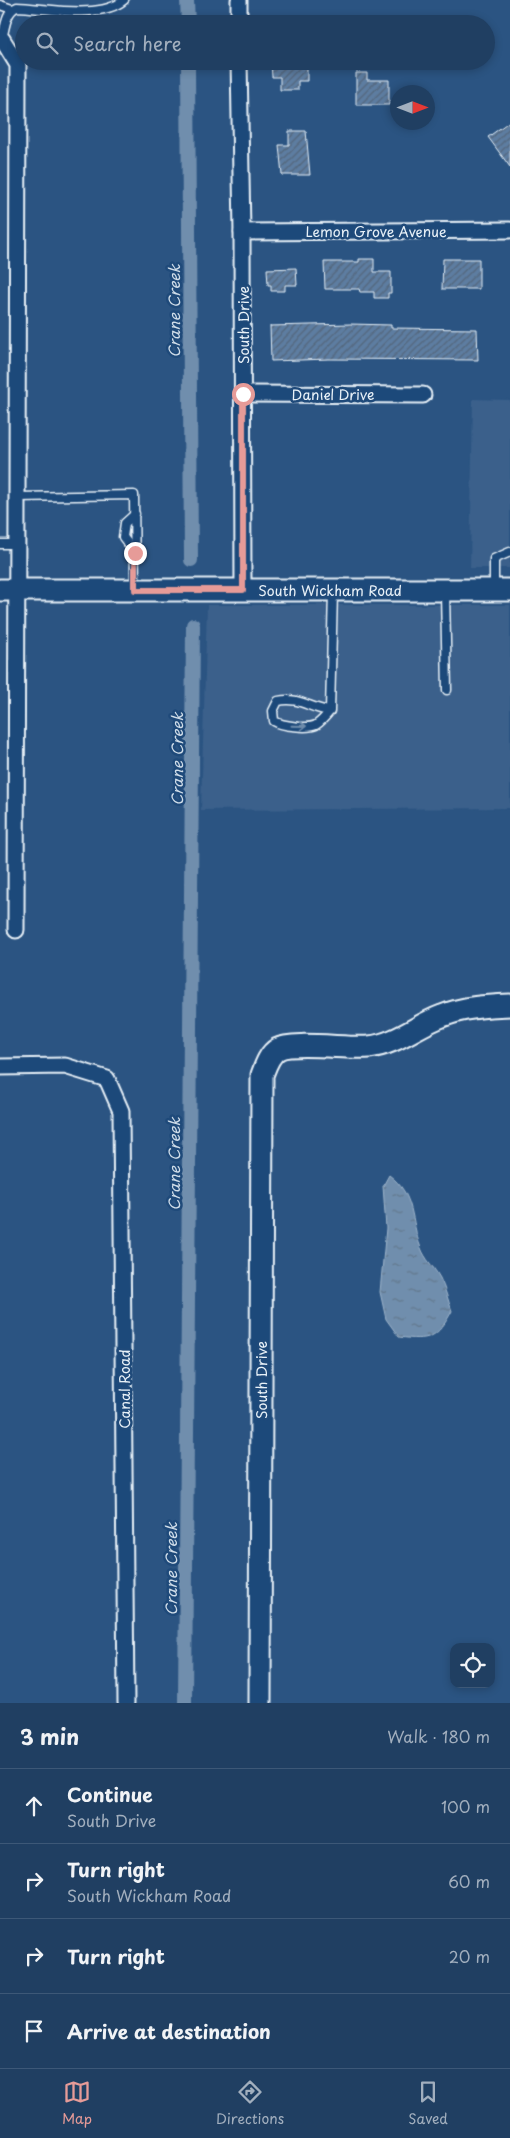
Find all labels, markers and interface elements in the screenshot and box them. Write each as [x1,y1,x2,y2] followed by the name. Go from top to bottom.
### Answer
[15,15,495,70] search box
[33,29,61,57] icon: search
[73,29,182,57] text: Search here
[390,85,435,130] north arrow
[305,221,447,242] street label: Lemon Grove Avenue
[162,263,185,358] water label: Crane Creek
[233,286,254,364] street label: South Drive
[232,383,255,406] route start
[292,384,374,405] street label: Daniel Drive
[124,542,147,565] route end
[258,580,402,601] street label: South Wickham Road
[165,711,188,806] water label: Crane Creek
[290,721,307,731] one-way arrow
[162,1116,185,1211] water label: Crane Creek
[251,1341,272,1419] street label: South Drive
[114,1349,135,1429] street label: Canal Road
[159,1521,182,1616] water label: Crane Creek
[450,1643,495,1688] map controls
[450,1643,495,1688] button: locate
[20,1720,79,1752] text: 3 min
[387,1724,490,1748] text: Walk · 180 m
[67,1780,153,1808] text: Continue
[20,1792,48,1820] icon: ahead
[441,1794,490,1818] text: 100 m
[67,1808,156,1832] text: South Drive
[67,1855,165,1883] text: Turn right
[20,1867,48,1895] icon: right
[448,1869,490,1893] text: 60 m
[67,1883,231,1907] text: South Wickham Road
[20,1942,48,1970] icon: right
[67,1942,165,1970] text: Turn right
[449,1944,490,1968] text: 20 m
[20,2017,48,2045] icon: arrive
[67,2017,271,2045] text: Arrive at destination
[62,2078,92,2129] tab: Map
[216,2078,284,2129] tab: Directions
[408,2078,448,2129] tab: Saved

